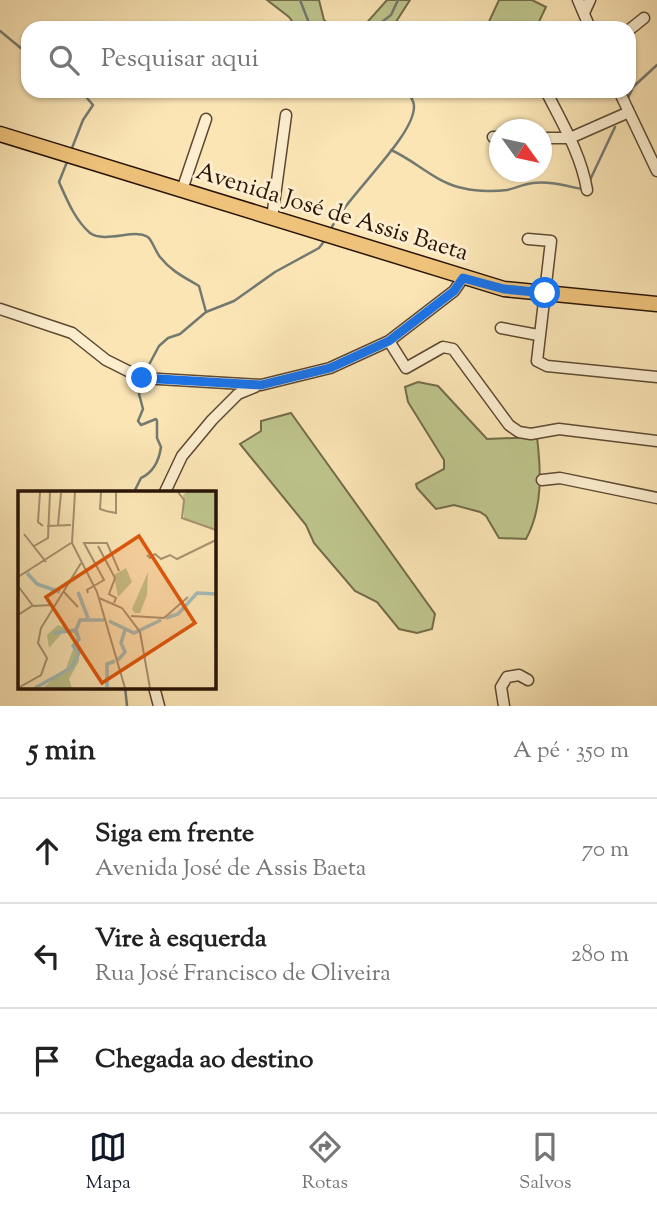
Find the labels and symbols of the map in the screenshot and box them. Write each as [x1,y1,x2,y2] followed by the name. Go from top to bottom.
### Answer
[489,119,552,182] north arrow
[192,155,472,271] street label: Avenida José de Assis Baeta
[529,277,560,308] route start
[126,362,157,393] route end
[18,491,215,688] inset map

